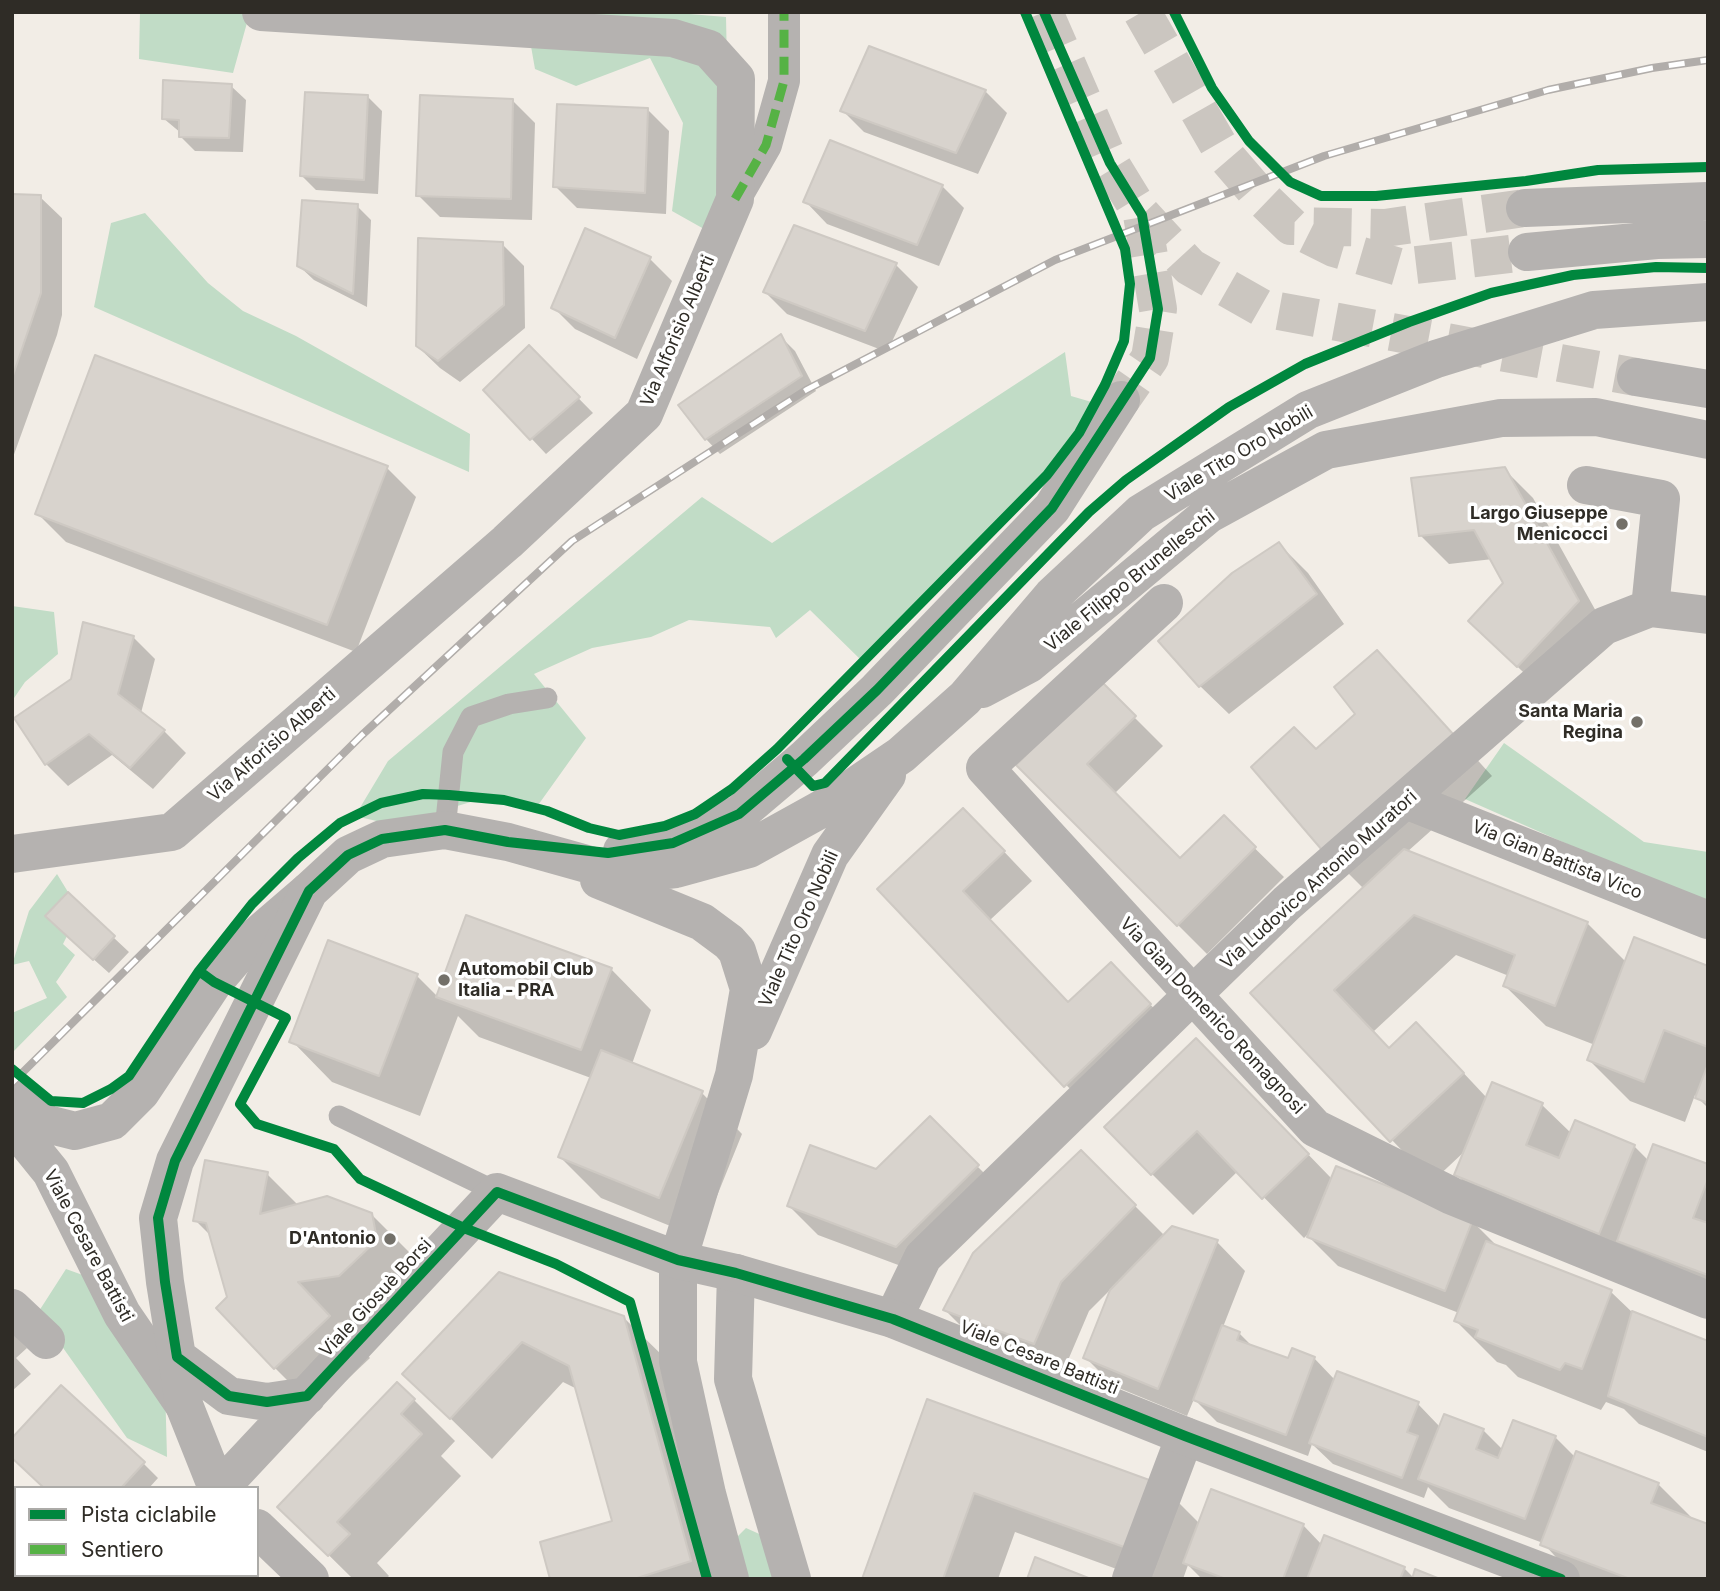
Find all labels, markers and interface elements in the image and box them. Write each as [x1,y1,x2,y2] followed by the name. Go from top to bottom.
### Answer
[636,252,720,410] street label: Via Alforisio Alberti
[1161,401,1317,507] street label: Viale Tito Oro Nobili
[1470,503,1608,546] place label: Largo Giuseppe Menicocci
[1041,506,1219,656] street label: Viale Filippo Brunelleschi
[1614,516,1630,532] marker: Largo Giuseppe Menicocci
[204,684,340,806] street label: Via Alforisio Alberti
[1518,701,1623,744] place label: Santa Maria Regina
[1629,714,1645,730] marker: Santa Maria Regina
[1216,786,1422,974] street label: Via Ludovico Antonio Muratori
[1469,816,1645,904] street label: Via Gian Battista Vico
[755,847,843,1011] street label: Viale Tito Oro Nobili
[1115,913,1309,1119] street label: Via Gian Domenico Romagnosi
[458,959,594,1002] place label: Automobil Club Italia - PRA
[436,972,452,988] marker: Automobil Club Italia - PRA
[39,1166,137,1326] street label: Viale Cesare Battisti
[289,1228,376,1250] place label: D'Antonio
[382,1231,398,1247] marker: D'Antonio
[315,1234,437,1362] street label: Viale Giosuè Borsi
[956,1316,1122,1400] street label: Viale Cesare Battisti
[14,1486,259,1577] legend
[81,1502,217,1527] text: Pista ciclabile
[81,1537,163,1562] text: Sentiero

